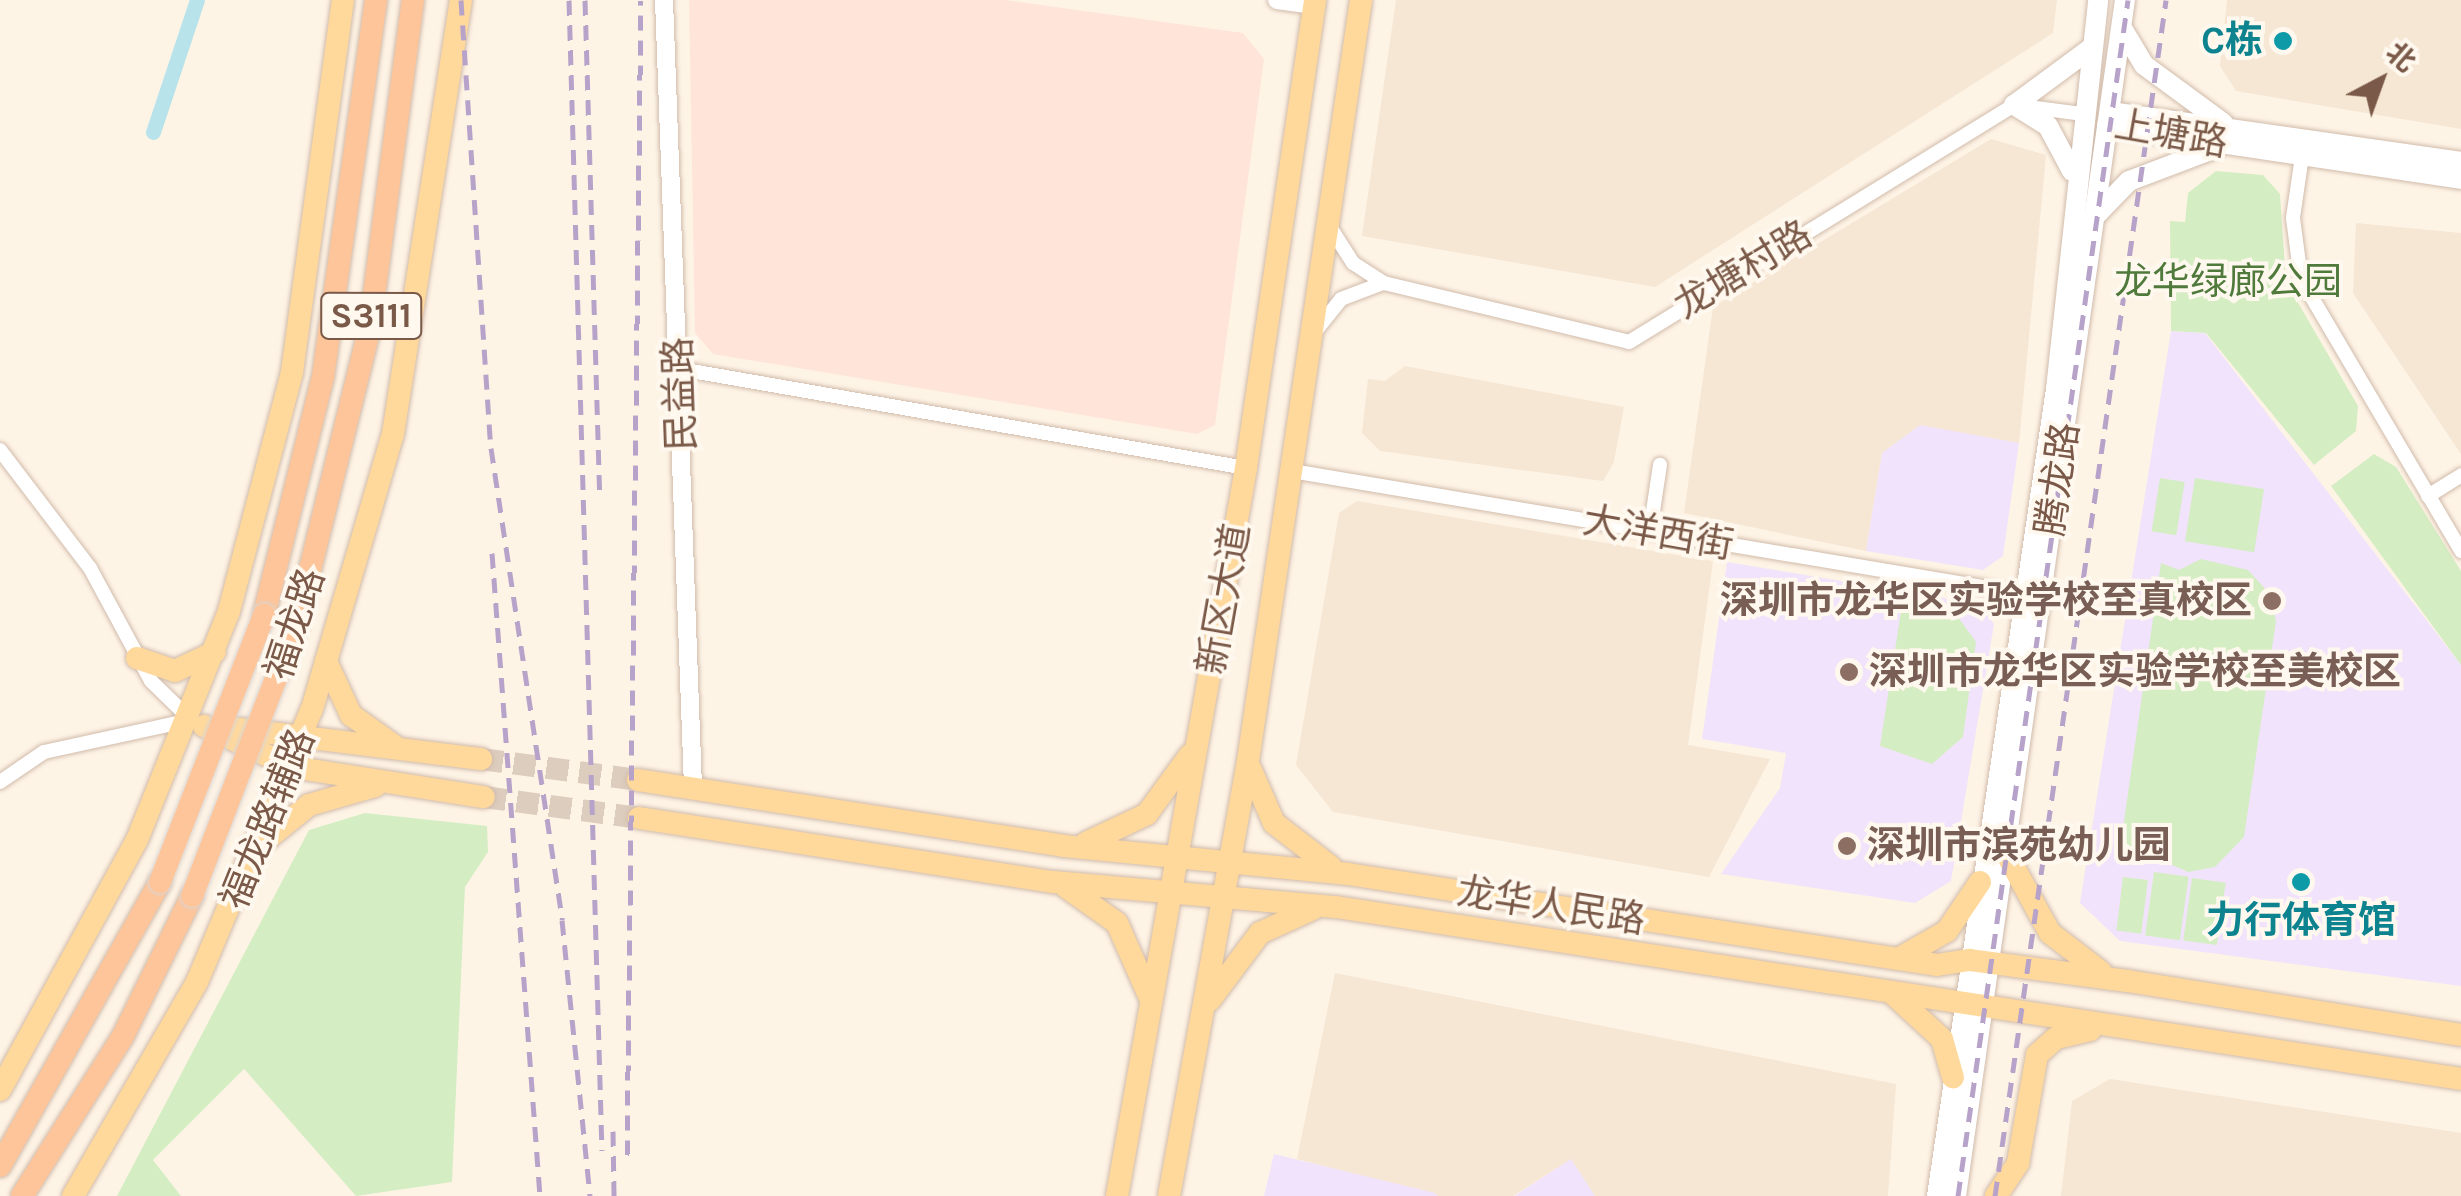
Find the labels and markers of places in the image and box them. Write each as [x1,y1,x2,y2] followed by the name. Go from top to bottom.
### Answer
[2201,18,2263,64] place label: C栋
[2272,30,2294,52] marker: C栋
[1720,578,2252,624] place label: 深圳市龙华区实验学校至真校区
[2261,590,2283,612] marker: 深圳市龙华区实验学校至真校区
[1869,649,2401,695] place label: 深圳市龙华区实验学校至美校区
[1838,661,1860,683] marker: 深圳市龙华区实验学校至美校区
[1867,823,2171,869] place label: 深圳市滨苑幼儿园
[1836,835,1858,857] marker: 深圳市滨苑幼儿园
[2290,871,2312,893] marker: 力行体育馆
[2206,898,2396,944] place label: 力行体育馆

